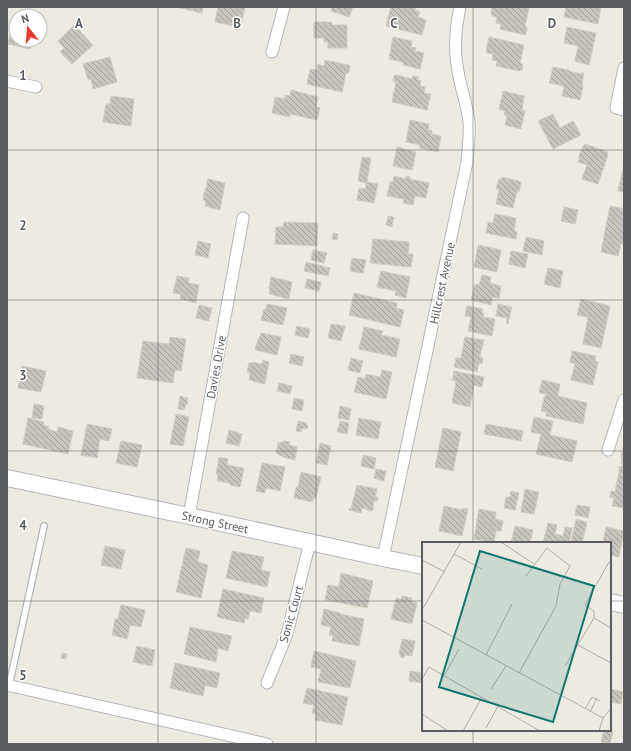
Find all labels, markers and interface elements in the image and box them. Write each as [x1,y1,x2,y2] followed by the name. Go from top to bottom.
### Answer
[8,8,48,48] north arrow
[20,11,31,26] text: N
[75,15,83,32] text: A
[233,15,241,32] text: B
[390,15,398,32] text: C
[548,15,556,32] text: D
[19,67,27,84] text: 1
[19,217,27,234] text: 2
[426,241,458,325] street label: Hillcrest Avenue
[203,334,229,400] street label: Davies Drive
[19,367,27,384] text: 3
[180,508,250,536] street label: Strong Street
[19,517,27,534] text: 4
[422,542,611,731] inset map
[276,584,306,644] street label: Sonic Court
[19,667,27,684] text: 5

